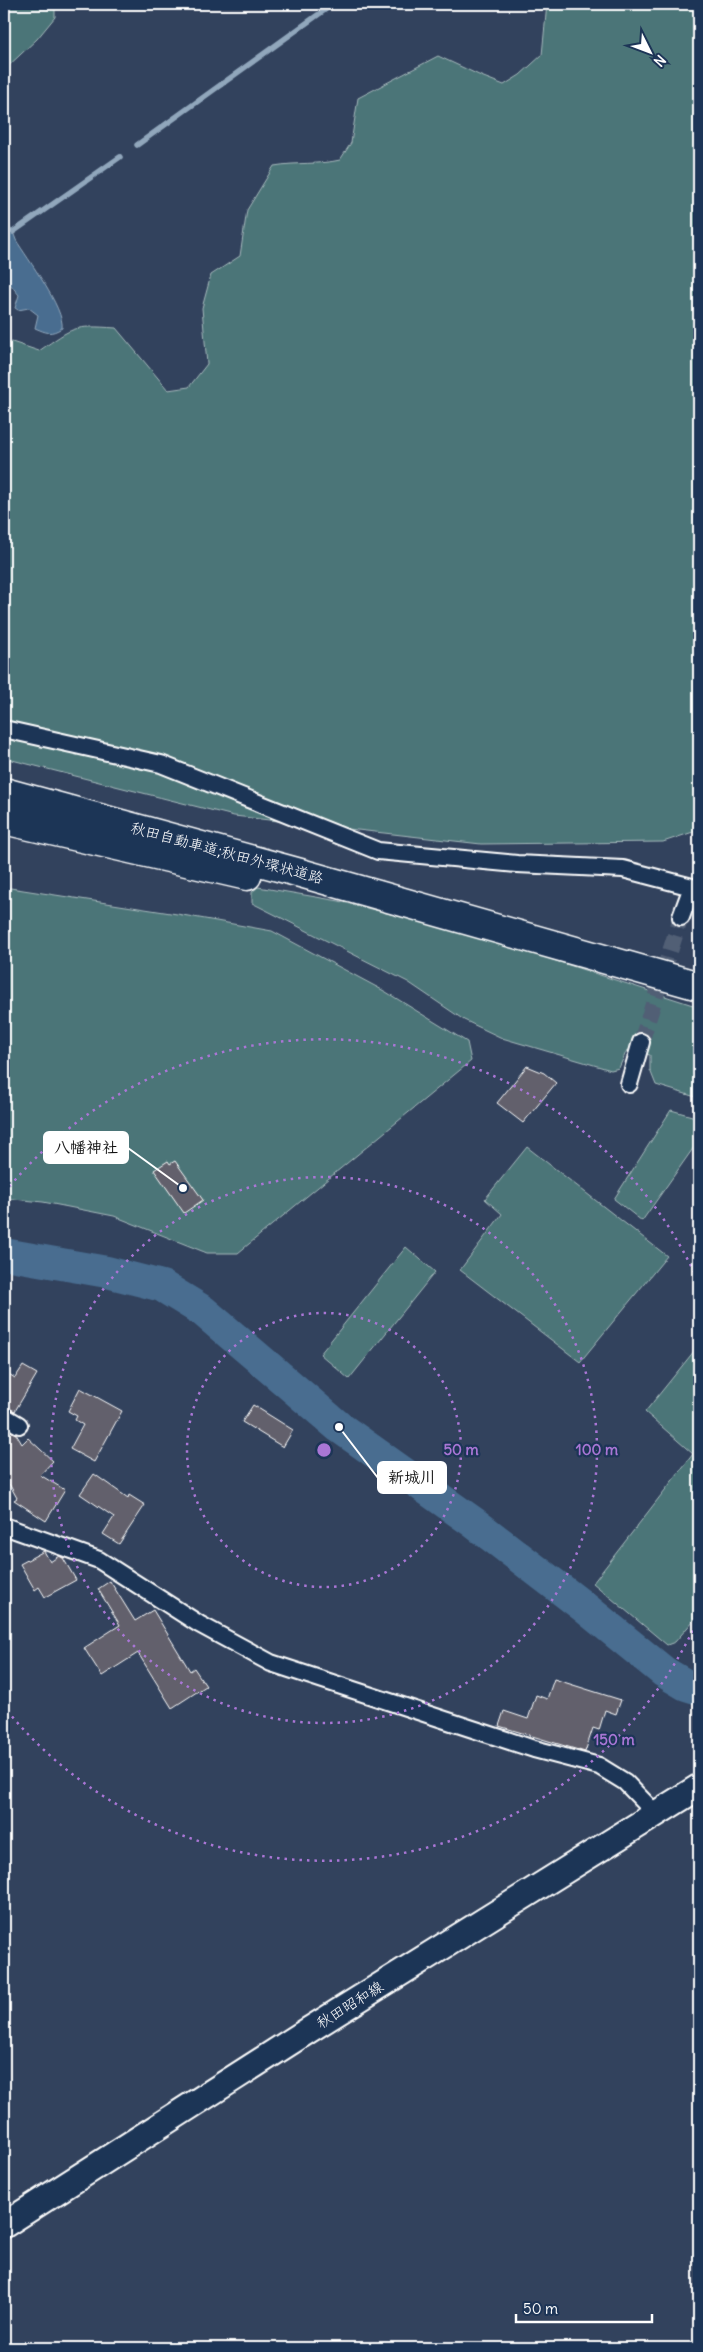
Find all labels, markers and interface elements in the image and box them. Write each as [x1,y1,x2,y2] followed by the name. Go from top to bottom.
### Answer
[626,28,676,78] north arrow
[650,51,670,70] text: N
[129,818,326,887] street label: 秋田自動車道;秋田外環状道路
[44,1132,128,1163] callout: 八幡神社
[54,1137,118,1157] text: 八幡神社
[443,1440,479,1459] text: 50 m
[576,1440,618,1459] text: 100 m
[315,1441,333,1459] centre of rings
[378,1462,446,1493] callout: 新城川
[388,1467,436,1487] text: 新城川
[593,1730,635,1749] text: 150 m
[313,1977,387,2033] street label: 秋田昭和線
[516,2292,652,2324] scale bar
[523,2299,558,2318] text: 50 m

